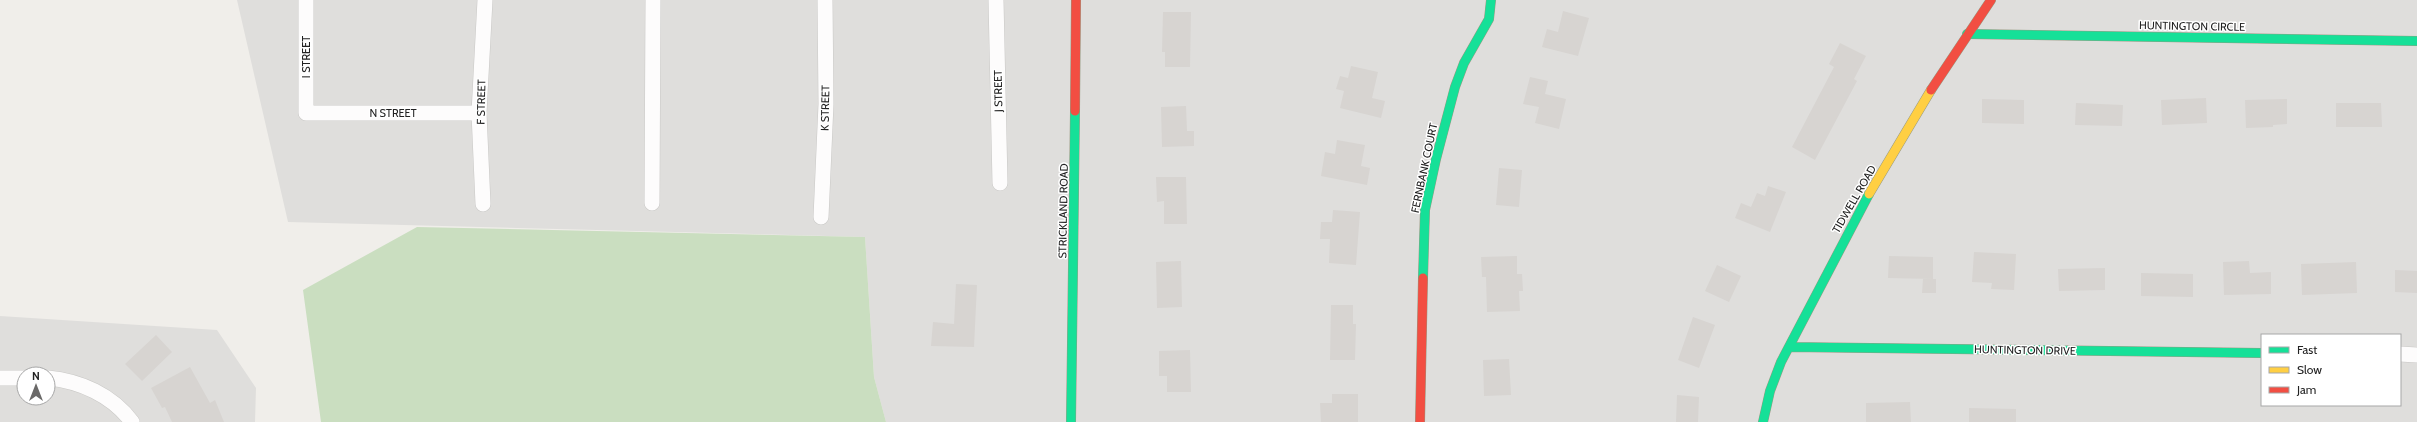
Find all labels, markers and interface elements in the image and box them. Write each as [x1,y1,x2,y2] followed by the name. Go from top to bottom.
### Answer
[2139,18,2245,34] street label: HUNTINGTON CIRCLE
[299,36,313,78] street label: I STREET
[991,70,1005,113] street label: J STREET
[474,79,488,125] street label: F STREET
[818,85,832,131] street label: K STREET
[369,106,417,120] street label: N STREET
[1408,122,1440,214] street label: FERNBANK COURT
[1829,162,1879,236] street label: TIDWELL ROAD
[1055,163,1071,259] street label: STRICKLAND ROAD
[2261,334,2401,406] legend
[1974,342,2076,358] street label: HUNTINGTON DRIVE
[2297,342,2317,357] text: Fast
[2297,362,2322,377] text: Slow
[16,366,56,406] north arrow
[32,369,40,383] text: N
[2296,382,2316,397] text: Jam

